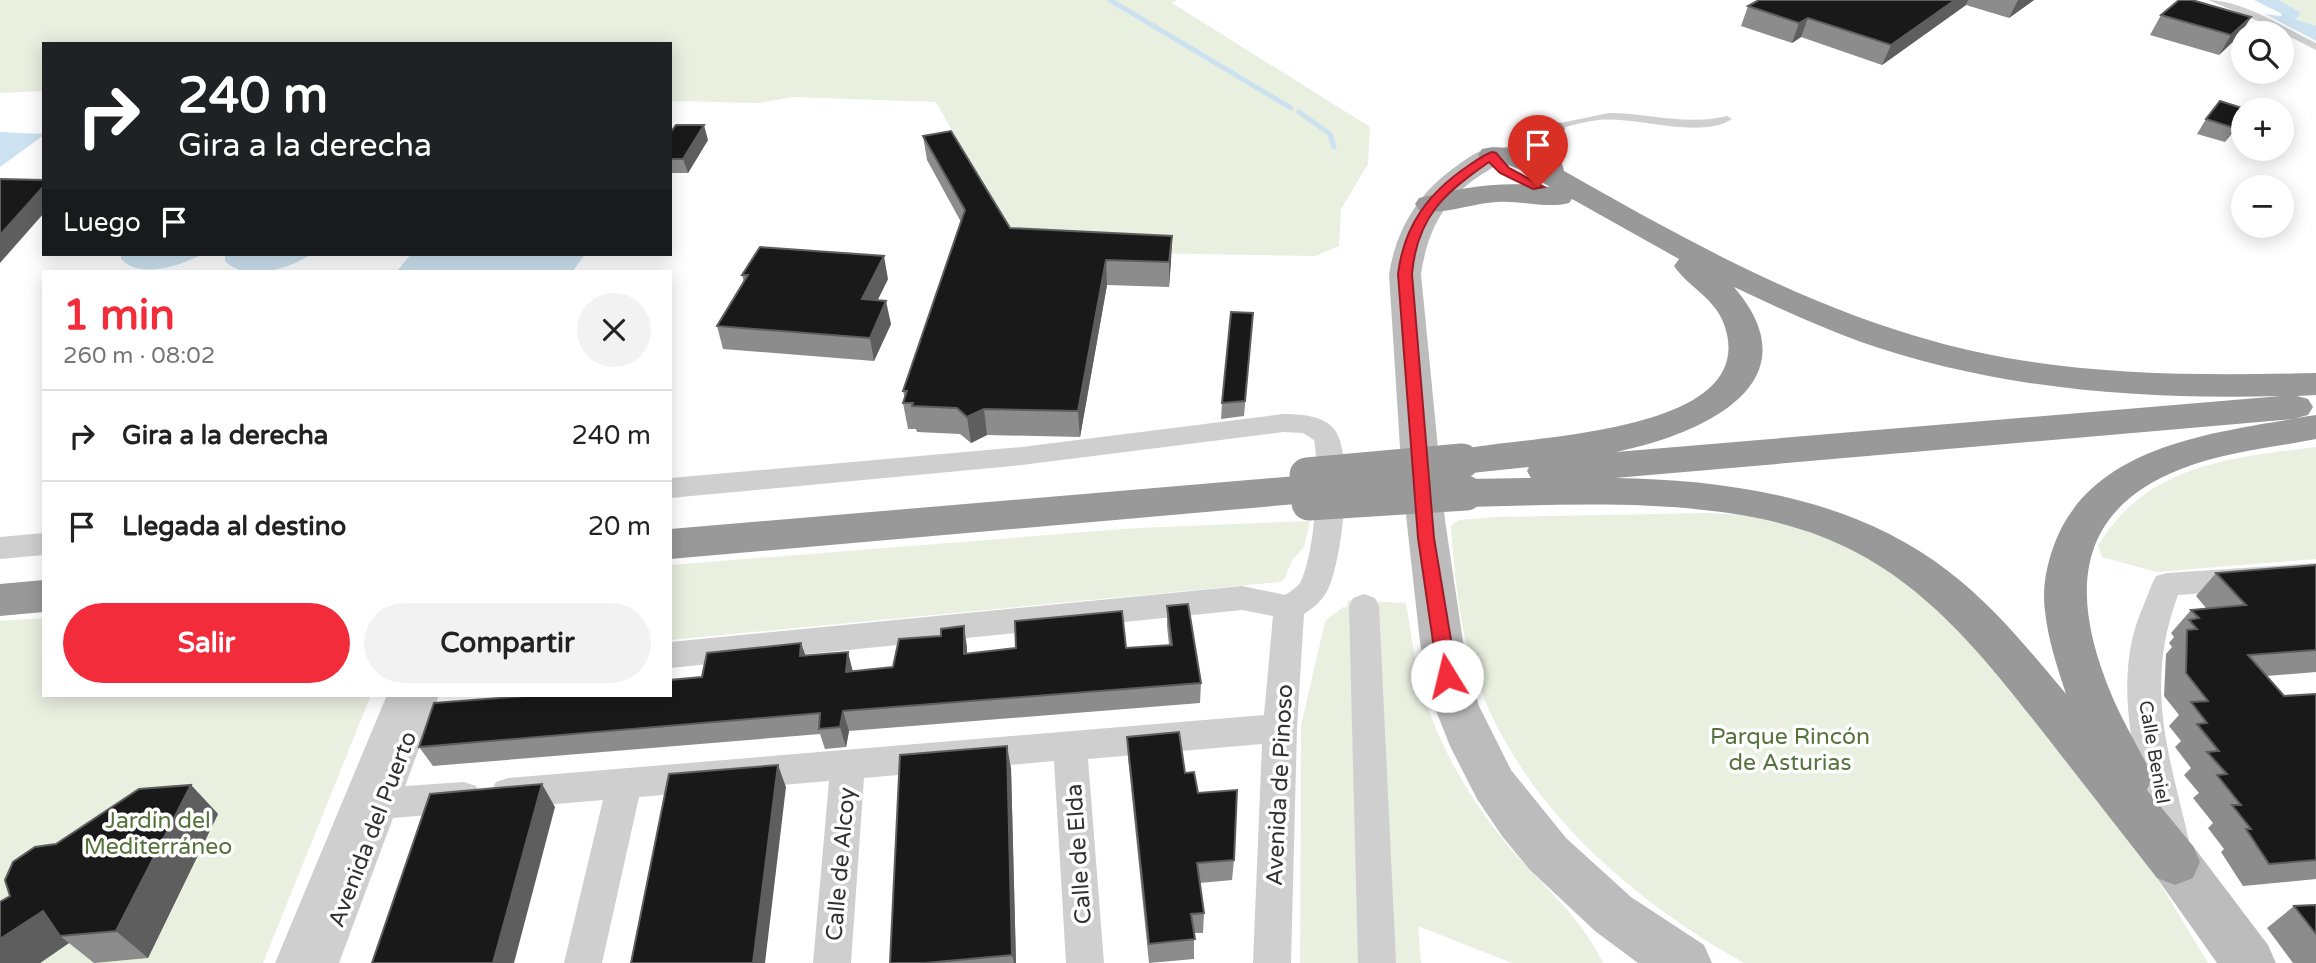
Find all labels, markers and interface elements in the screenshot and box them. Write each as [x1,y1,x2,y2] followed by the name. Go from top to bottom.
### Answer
[2231,21,2294,238] map controls
[2231,21,2294,84] button: search
[178,67,328,126] text: 240 m
[63,70,154,161] icon: right
[2231,98,2294,161] button: +
[1508,115,1568,187] pin
[1519,126,1557,164] icon: arrive
[178,127,432,165] text: Gira a la derecha
[2231,175,2294,238] button: −
[155,203,193,241] icon: arrive
[63,207,141,238] text: Luego
[63,290,175,341] text: 1 min
[577,293,651,367] button: close
[63,342,215,370] text: 260 m · 08:02
[63,417,101,455] icon: right
[122,420,328,451] text: Gira a la derecha
[571,420,651,451] text: 240 m
[63,508,101,546] icon: arrive
[122,511,346,542] text: Llegada al destino
[588,511,651,542] text: 20 m
[63,603,350,683] button: Salir
[364,603,651,683] button: Compartir
[1410,639,1484,713] position arrow
[1261,683,1299,887] street label: Avenida de Pinoso
[2134,699,2174,806] street label: Calle Beniel
[1710,723,1870,777] park label: Parque Rincón de Asturias
[323,727,423,931] street label: Avenida del Puerto
[1060,783,1098,925] street label: Calle de Elda
[820,786,862,942] street label: Calle de Alcoy
[84,807,232,861] park label: Jardín del Mediterráneo

